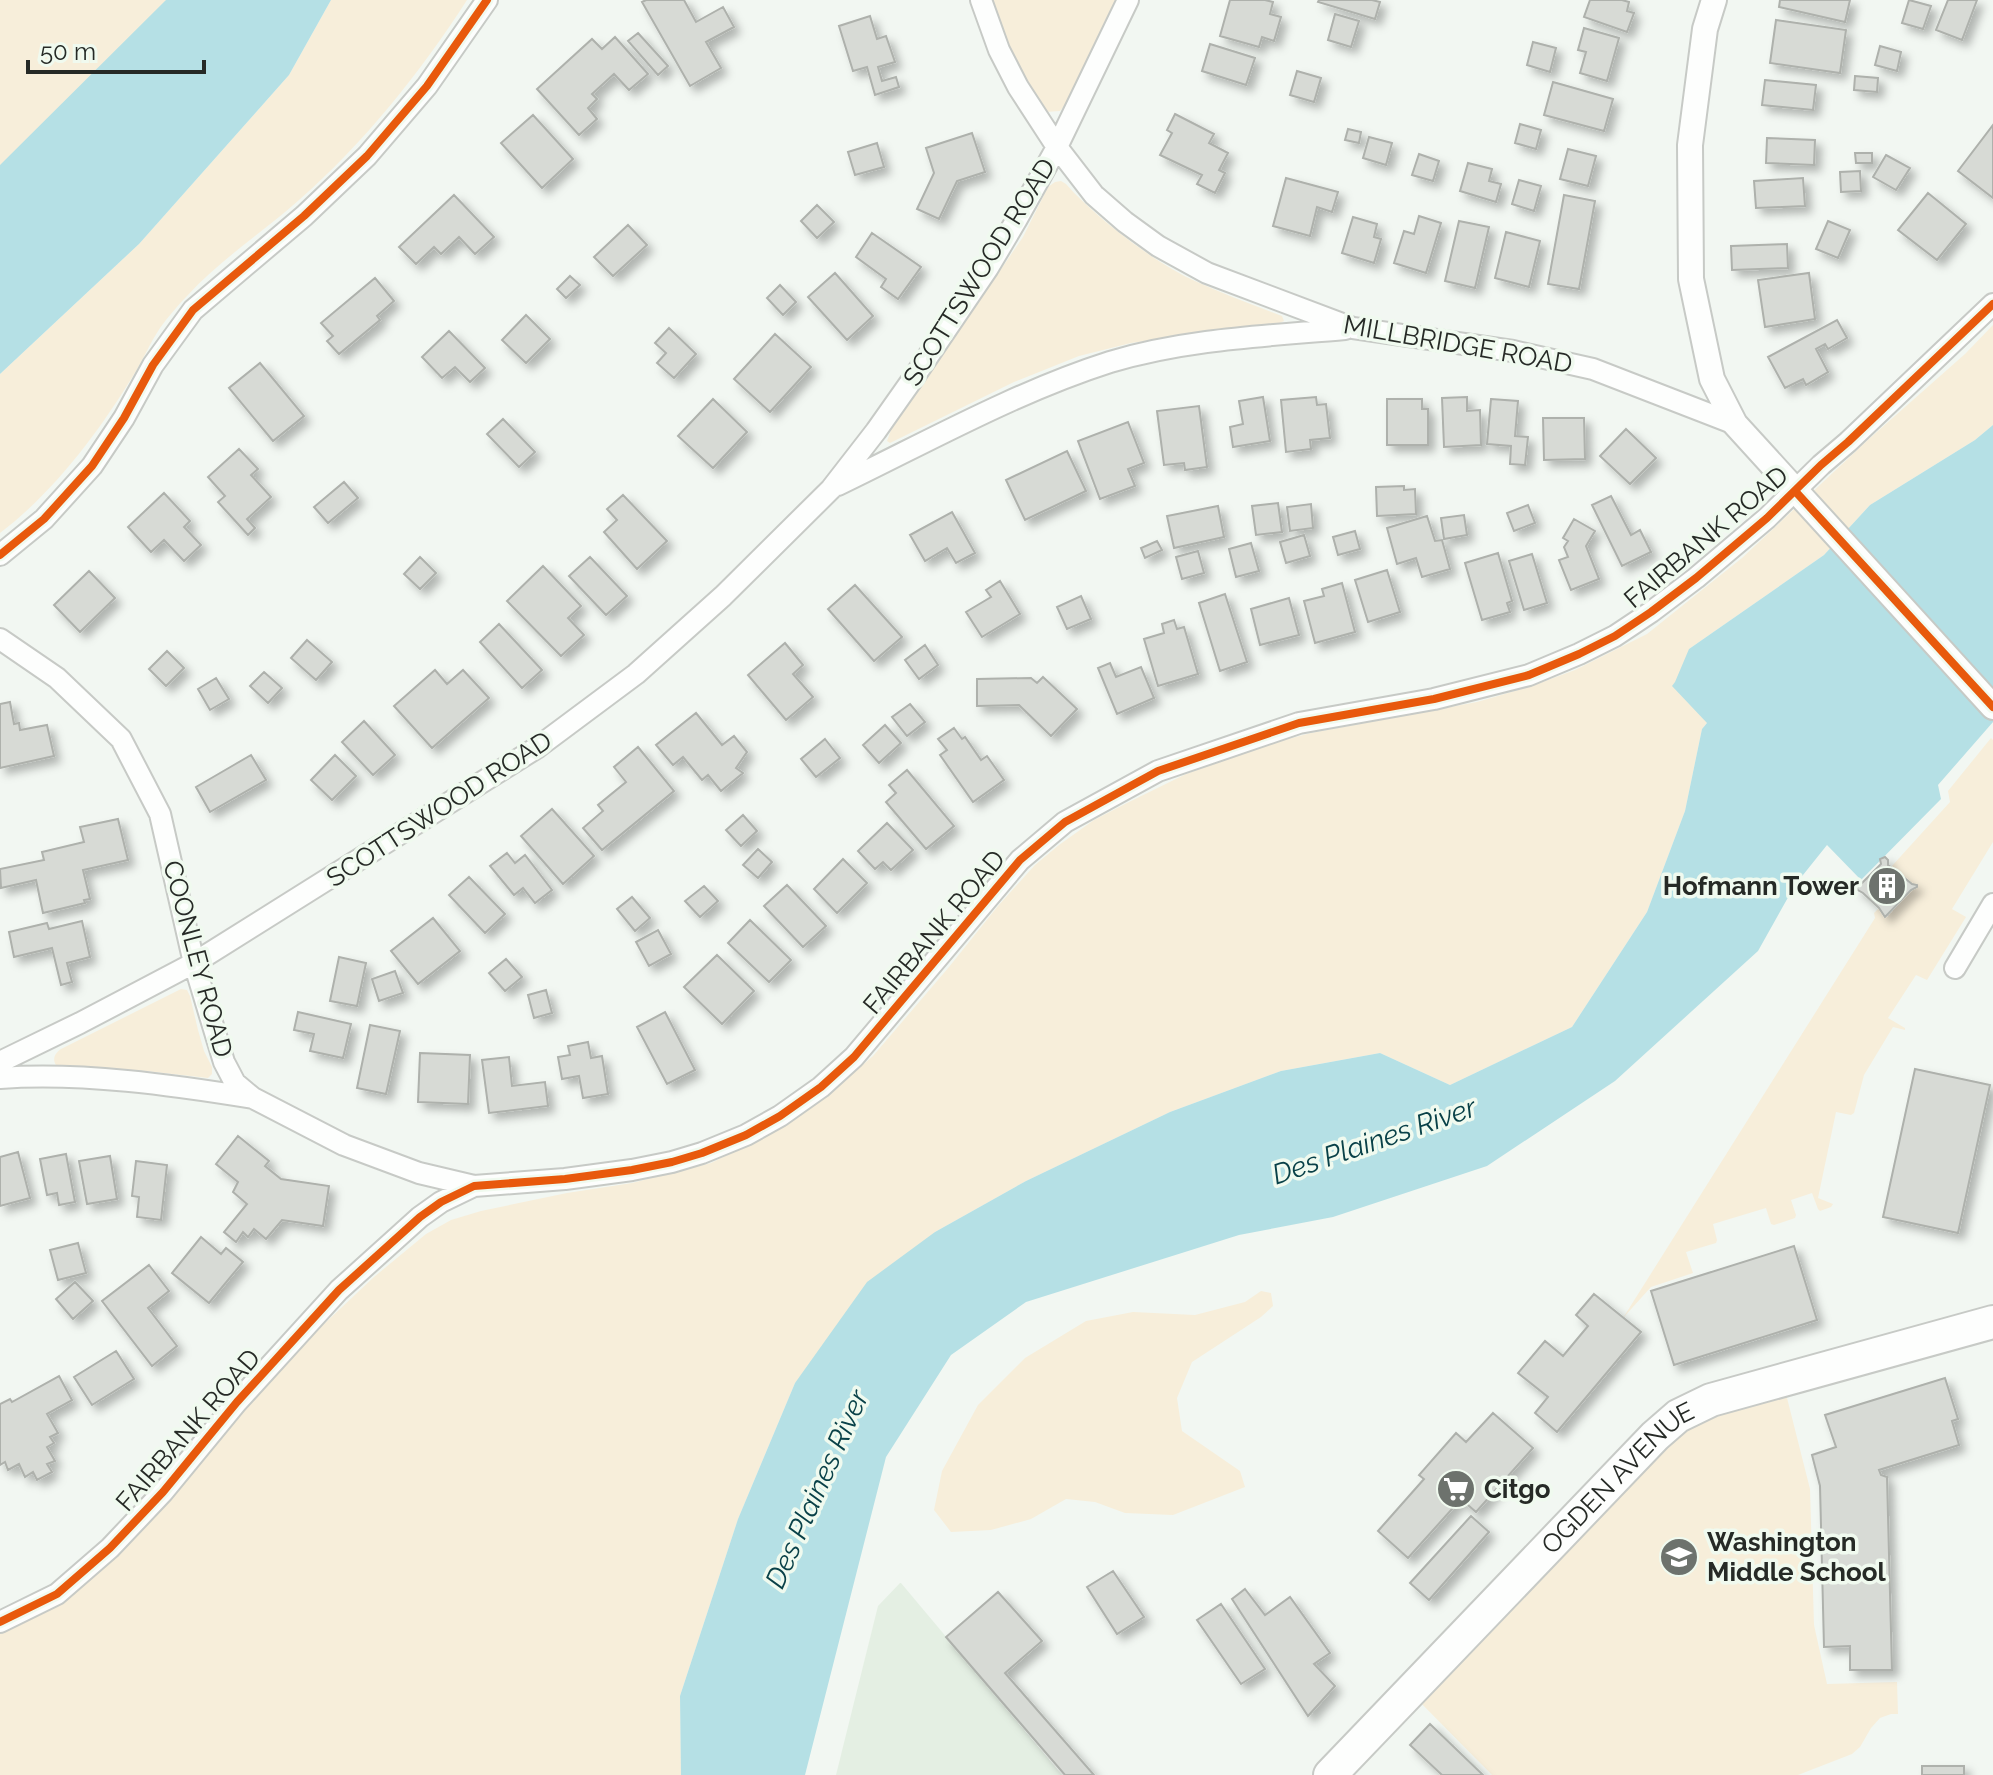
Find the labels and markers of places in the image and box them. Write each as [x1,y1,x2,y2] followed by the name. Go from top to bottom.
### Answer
[1866,865,1908,907] building icon: Hofmann Tower
[1663,871,1859,901] place label: Hofmann Tower
[1435,1468,1477,1510] supermarket icon: Citgo
[1484,1474,1551,1504] place label: Citgo
[1707,1527,1887,1587] place label: Washington Middle School
[1658,1536,1700,1578] school or university icon: Washington Middle School

